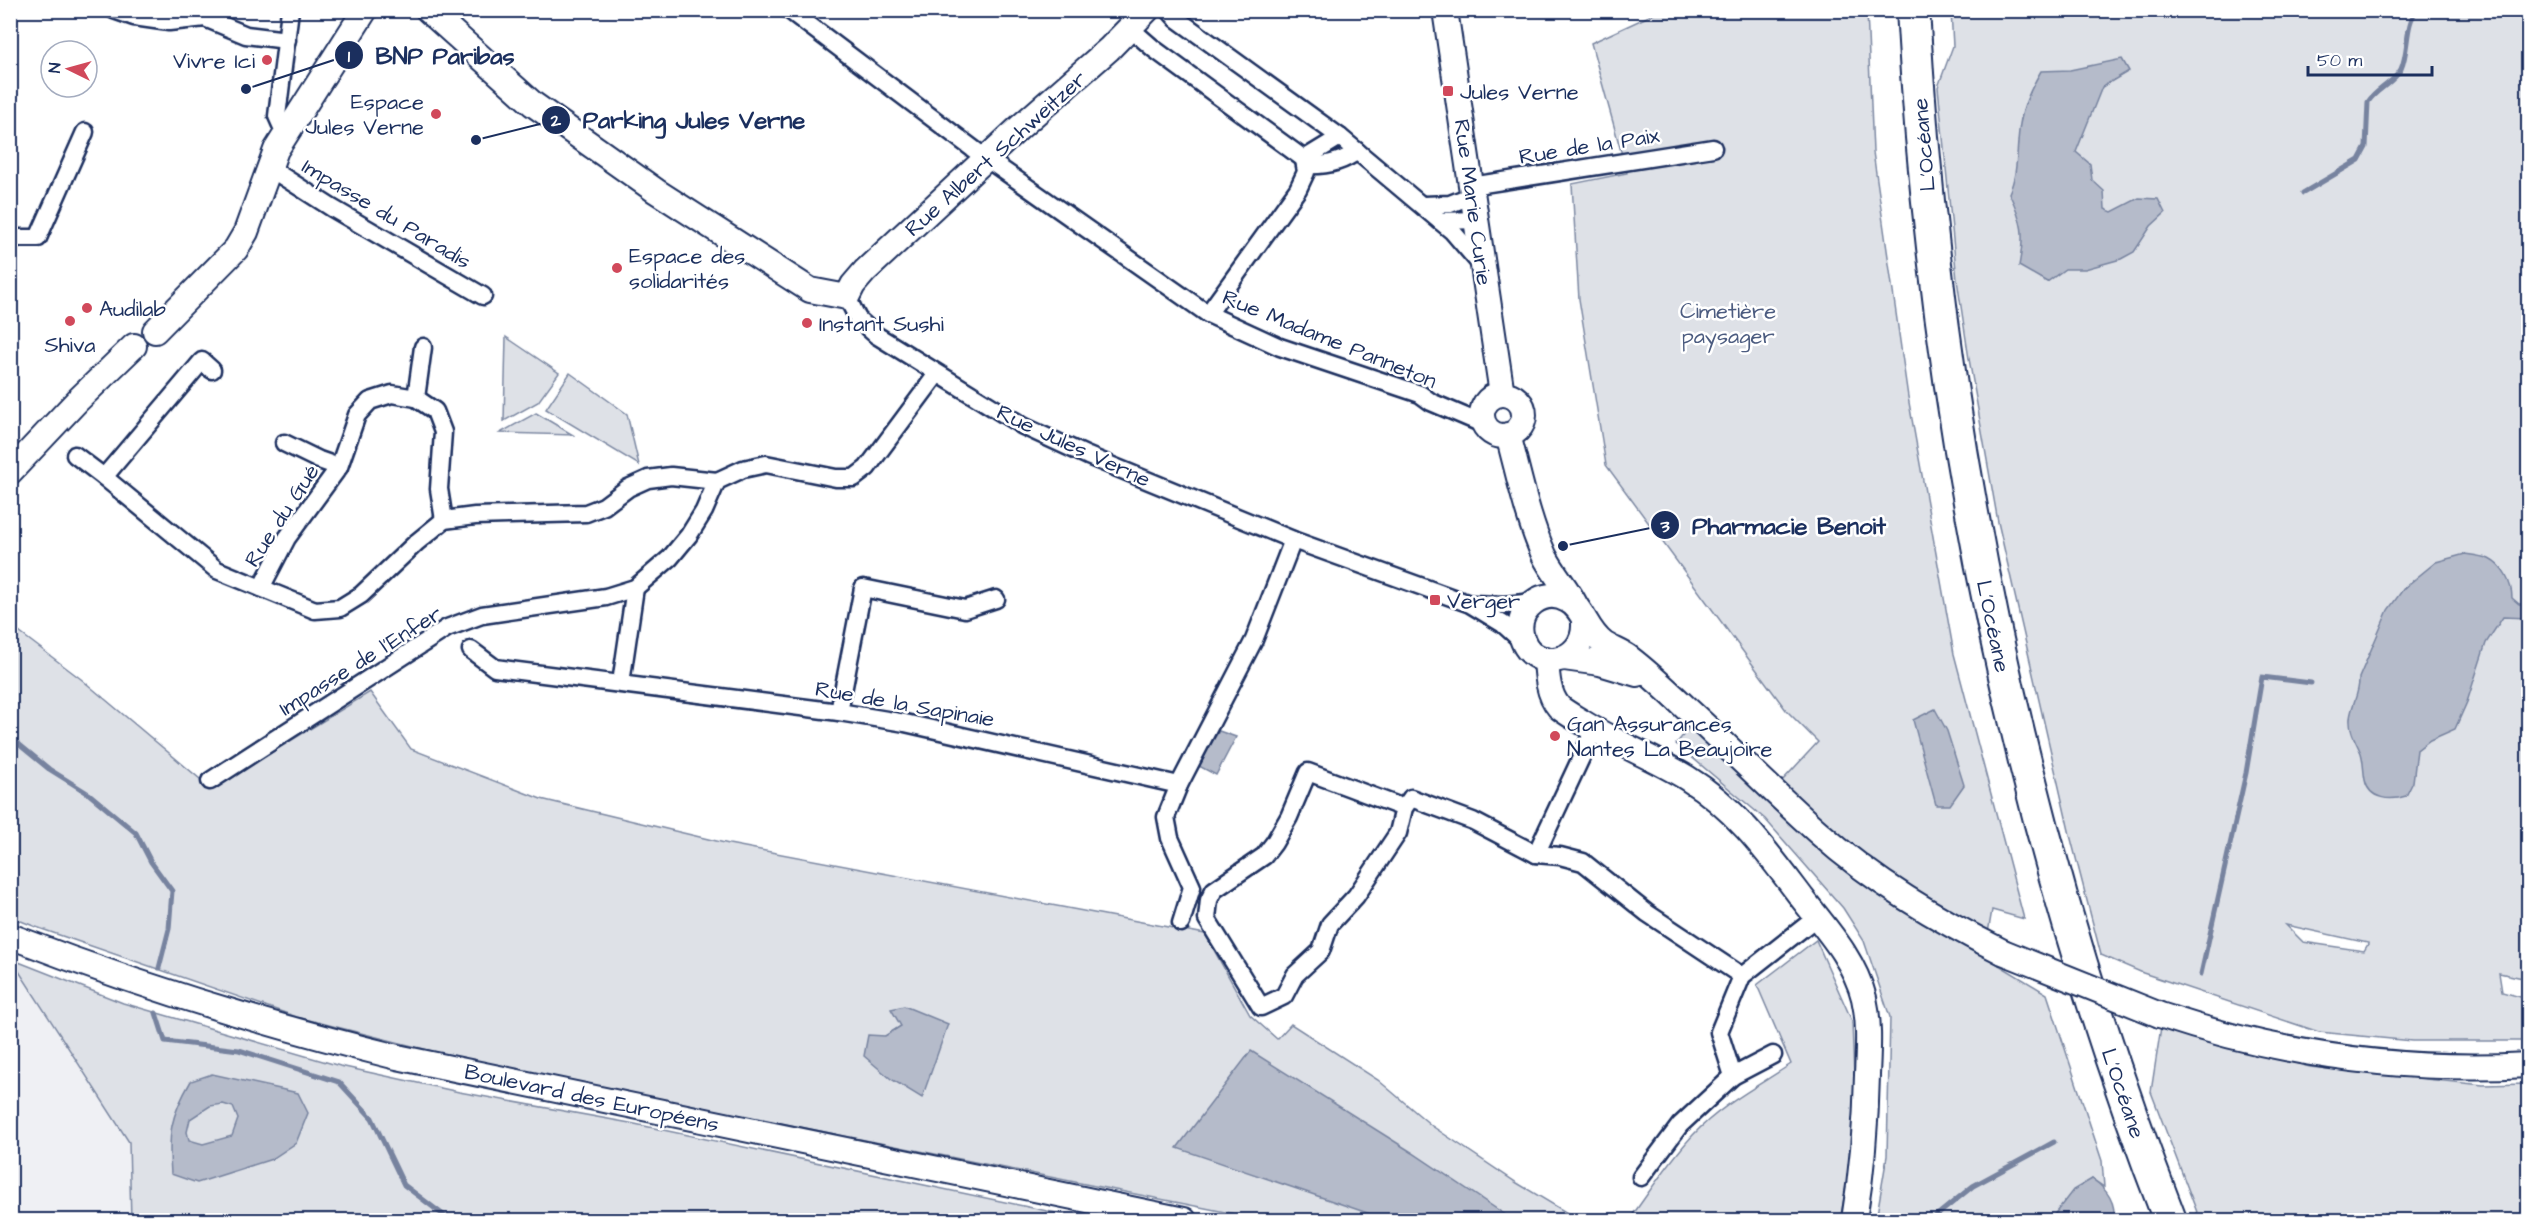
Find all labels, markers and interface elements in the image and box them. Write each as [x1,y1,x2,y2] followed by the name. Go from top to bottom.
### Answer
[334,34,527,76] callout: BNP Paribas
[39,39,99,99] north arrow
[2308,39,2432,77] scale bar
[375,40,515,74] text: BNP Paribas
[348,44,351,69] text: 1
[173,46,255,77] place label: Vivre Ici
[2317,48,2362,73] text: 50 m
[260,53,274,67] marker: Vivre Ici
[44,62,66,74] text: N
[898,64,1094,244] street label: Rue Albert Schweitzer
[1460,77,1579,108] place label: Jules Verne
[1441,84,1455,98] marker: Jules Verne
[305,87,424,143] place label: Espace Jules Verne
[1905,97,1944,193] street label: L’Océane
[541,99,818,141] callout: Parking Jules Verne
[583,104,805,139] text: Parking Jules Verne
[429,107,443,121] marker: Espace Jules Verne
[550,108,562,133] text: 2
[1446,117,1500,287] street label: Rue Marie Curie
[1517,120,1662,173] street label: Rue de la Paix
[296,152,477,277] street label: Impasse du Paradis
[629,241,745,297] place label: Espace des solidarités
[610,261,624,275] marker: Espace des solidarités
[1218,282,1441,397] street label: Rue Madame Panneton
[99,294,166,325] place label: Audilab
[1680,296,1776,353] park label: Cimetière paysager
[80,301,94,315] marker: Audilab
[819,309,944,340] place label: Instant Sushi
[63,314,77,328] marker: Shiva
[800,316,814,330] marker: Instant Sushi
[45,330,95,361] place label: Shiva
[991,397,1155,496] street label: Rue Jules Verne
[237,458,327,573] street label: Rue du Gué
[1650,504,1898,546] callout: Pharmacie Benoit
[1692,510,1886,544] text: Pharmacie Benoit
[1659,514,1670,539] text: 3
[1968,577,2017,675] street label: L’Océane
[1447,586,1520,618] place label: Verger
[1428,593,1442,607] marker: Verger
[273,599,448,724] street label: Impasse de l'Enfer
[813,673,997,736] street label: Rue de la Sapinaie
[1567,709,1773,765] place label: Gan Assurances Nantes La Beaujoire
[1548,729,1562,743] marker: Gan Assurances Nantes La Beaujoire
[2093,1044,2152,1143] street label: L’Océane
[462,1056,722,1141] street label: Boulevard des Européens

